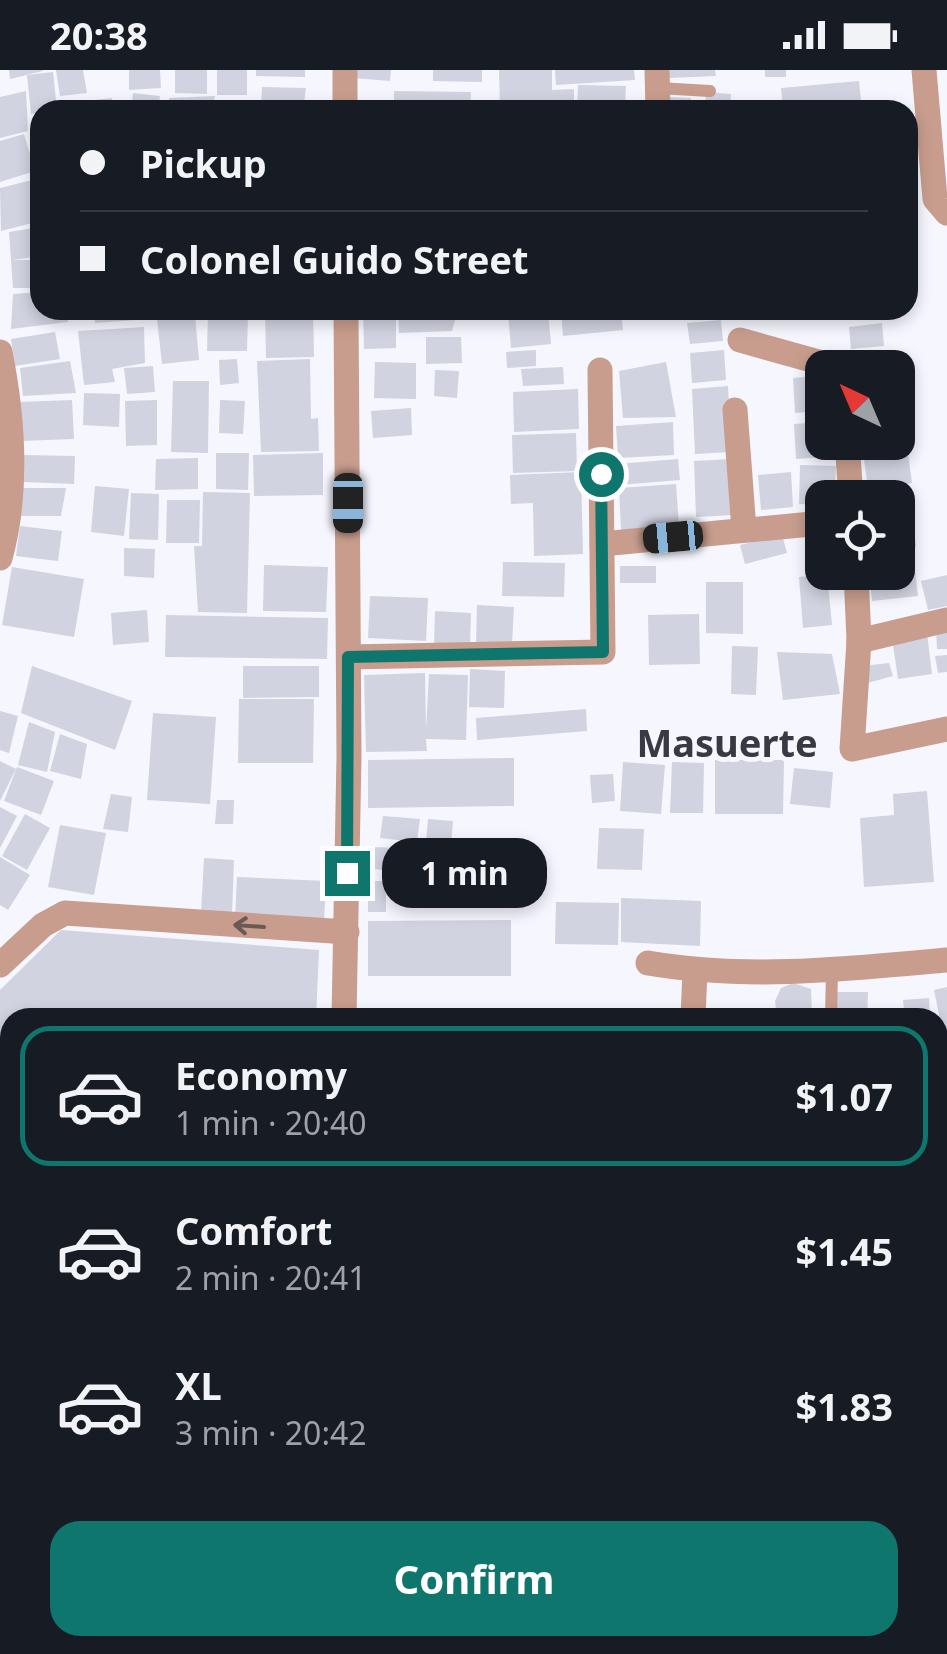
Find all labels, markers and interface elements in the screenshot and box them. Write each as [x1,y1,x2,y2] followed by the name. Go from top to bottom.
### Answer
[50,9,148,61] text: 20:38
[140,137,267,189] text: Pickup
[140,233,529,285] text: Colonel Guido Street
[805,350,915,460] north arrow
[805,350,915,590] map controls
[579,452,624,497] route start
[333,473,363,533] car
[805,480,915,590] button: locate
[642,519,704,555] car
[636,716,818,768] district label: Masuerte
[382,838,547,908] callout: 1 min
[325,851,370,896] route end
[420,851,509,894] text: 1 min
[234,916,266,935] one-way arrow
[175,1049,347,1101] text: Economy
[55,1051,145,1141] icon: car
[795,1070,893,1122] text: $1.07
[175,1101,367,1144] text: 1 min · 20:40
[175,1204,332,1256] text: Comfort
[55,1206,145,1296] icon: car
[795,1225,893,1277] text: $1.45
[175,1256,367,1299] text: 2 min · 20:41
[175,1359,222,1411] text: XL
[55,1361,145,1451] icon: car
[795,1380,893,1432] text: $1.83
[175,1411,367,1454] text: 3 min · 20:42
[50,1521,898,1636] button: Confirm

